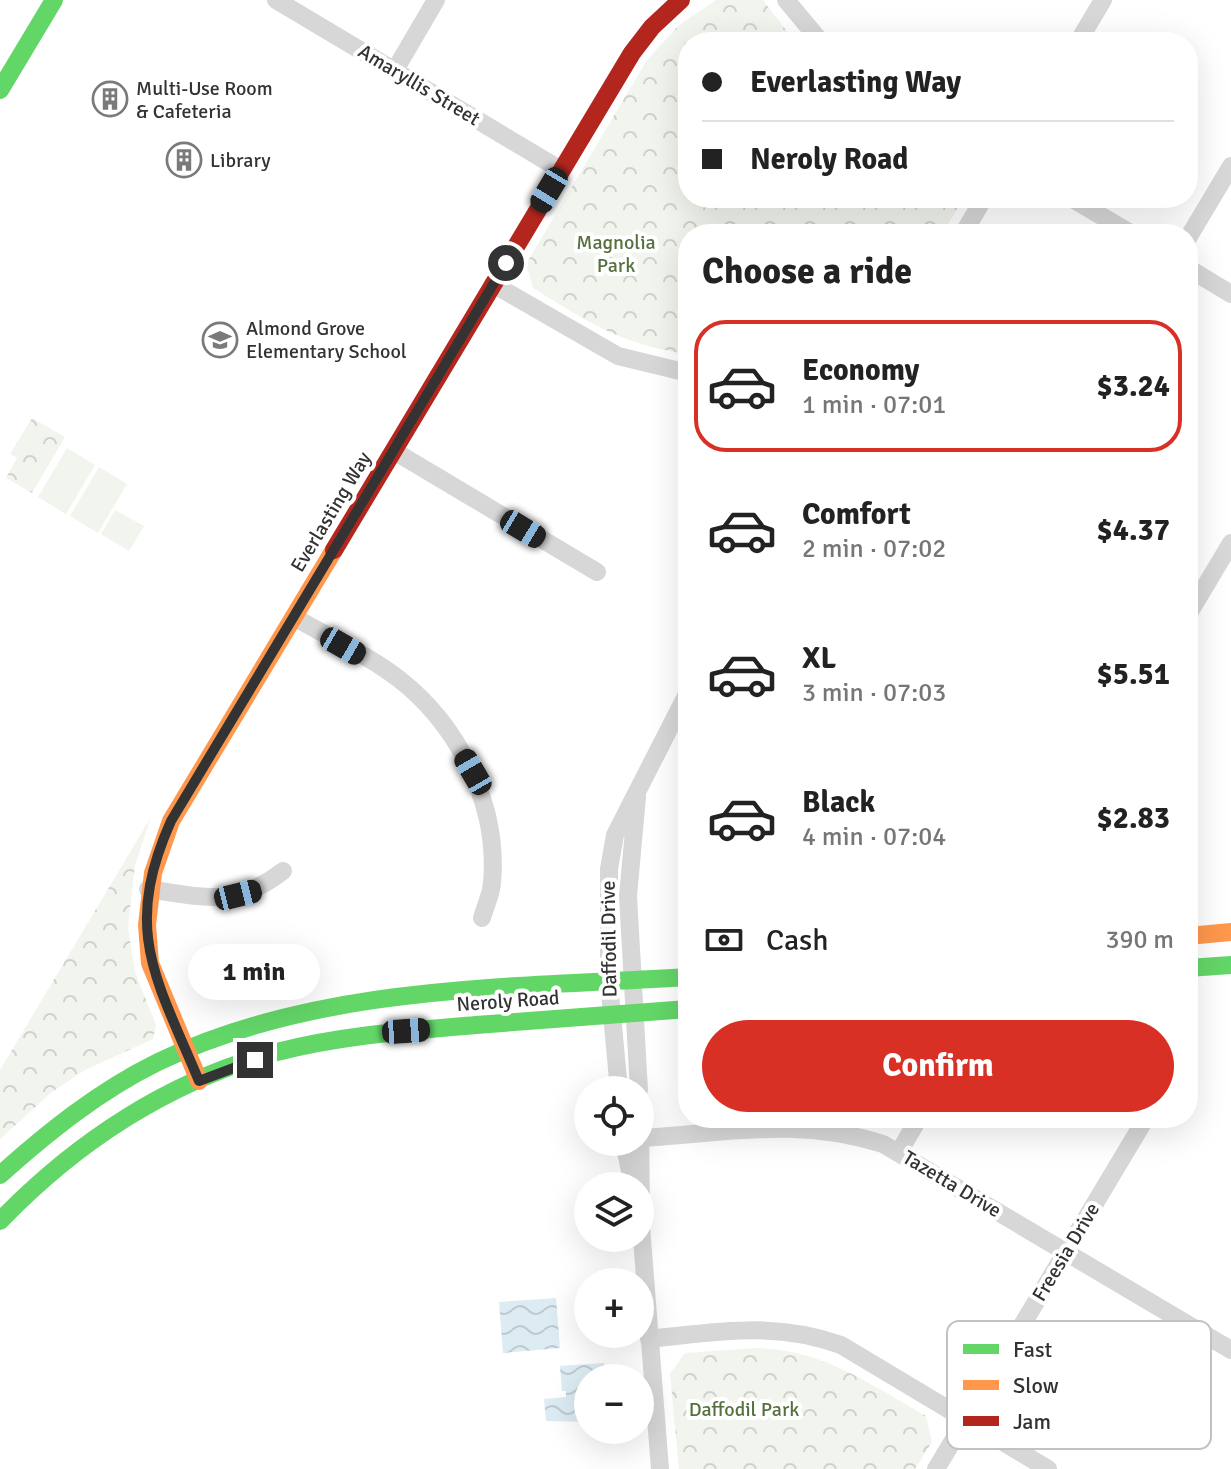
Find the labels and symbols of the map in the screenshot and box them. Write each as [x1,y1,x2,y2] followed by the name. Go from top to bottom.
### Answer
[354,39,484,131] street label: Amaryllis Street
[136,76,273,124] place label: Multi-Use Room & Cafeteria
[91,80,129,118] building icon: Multi-Use Room & Cafeteria
[165,141,203,179] building icon: Library
[210,148,271,173] place label: Library
[526,163,572,217] car
[576,230,656,278] park label: Magnolia Park
[488,245,524,281] route start
[246,316,407,364] place label: Almond Grove Elementary School
[201,321,239,359] school or university icon: Almond Grove Elementary School
[285,447,377,577] street label: Everlasting Way
[496,506,550,552] car
[316,624,370,668] car
[451,745,495,799] car
[212,878,264,912] car
[595,880,623,998] street label: Daffodil Drive
[189,944,321,1000] callout: 1 min
[456,985,560,1017] street label: Neroly Road
[381,1017,431,1045] car
[237,1042,273,1078] route end
[898,1145,1006,1223] street label: Tazetta Drive
[1027,1198,1105,1306] street label: Freesia Drive
[947,1321,1211,1449] legend
[1013,1336,1053,1363] text: Fast
[1013,1372,1059,1399] text: Slow
[689,1397,799,1422] park label: Daffodil Park
[1013,1408,1051,1435] text: Jam

